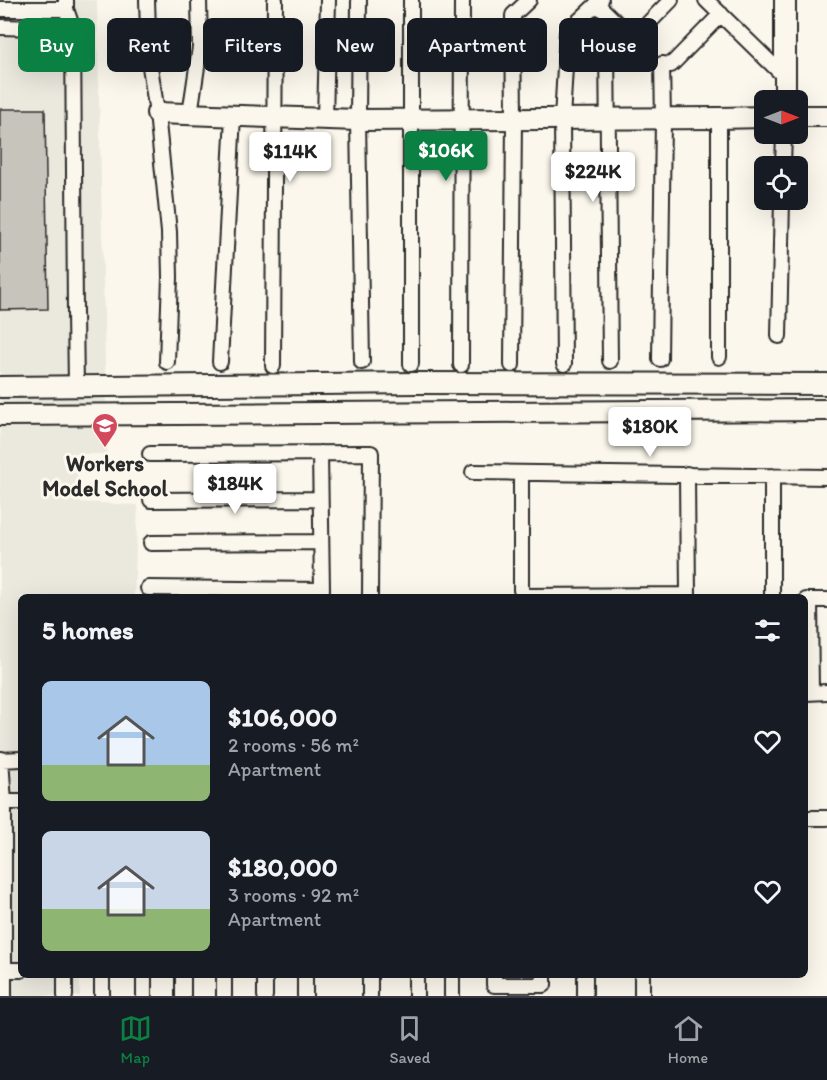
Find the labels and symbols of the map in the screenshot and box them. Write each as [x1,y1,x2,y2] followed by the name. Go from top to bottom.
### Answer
[754,90,808,144] north arrow
[404,131,488,182] pin: $106K
[248,132,332,183] pin: $114K
[551,152,635,203] pin: $224K
[608,407,692,458] pin: $180K
[90,411,120,449] school or university icon: Workers Model School
[42,450,169,502] place label: Workers Model School
[193,464,277,515] pin: $184K

